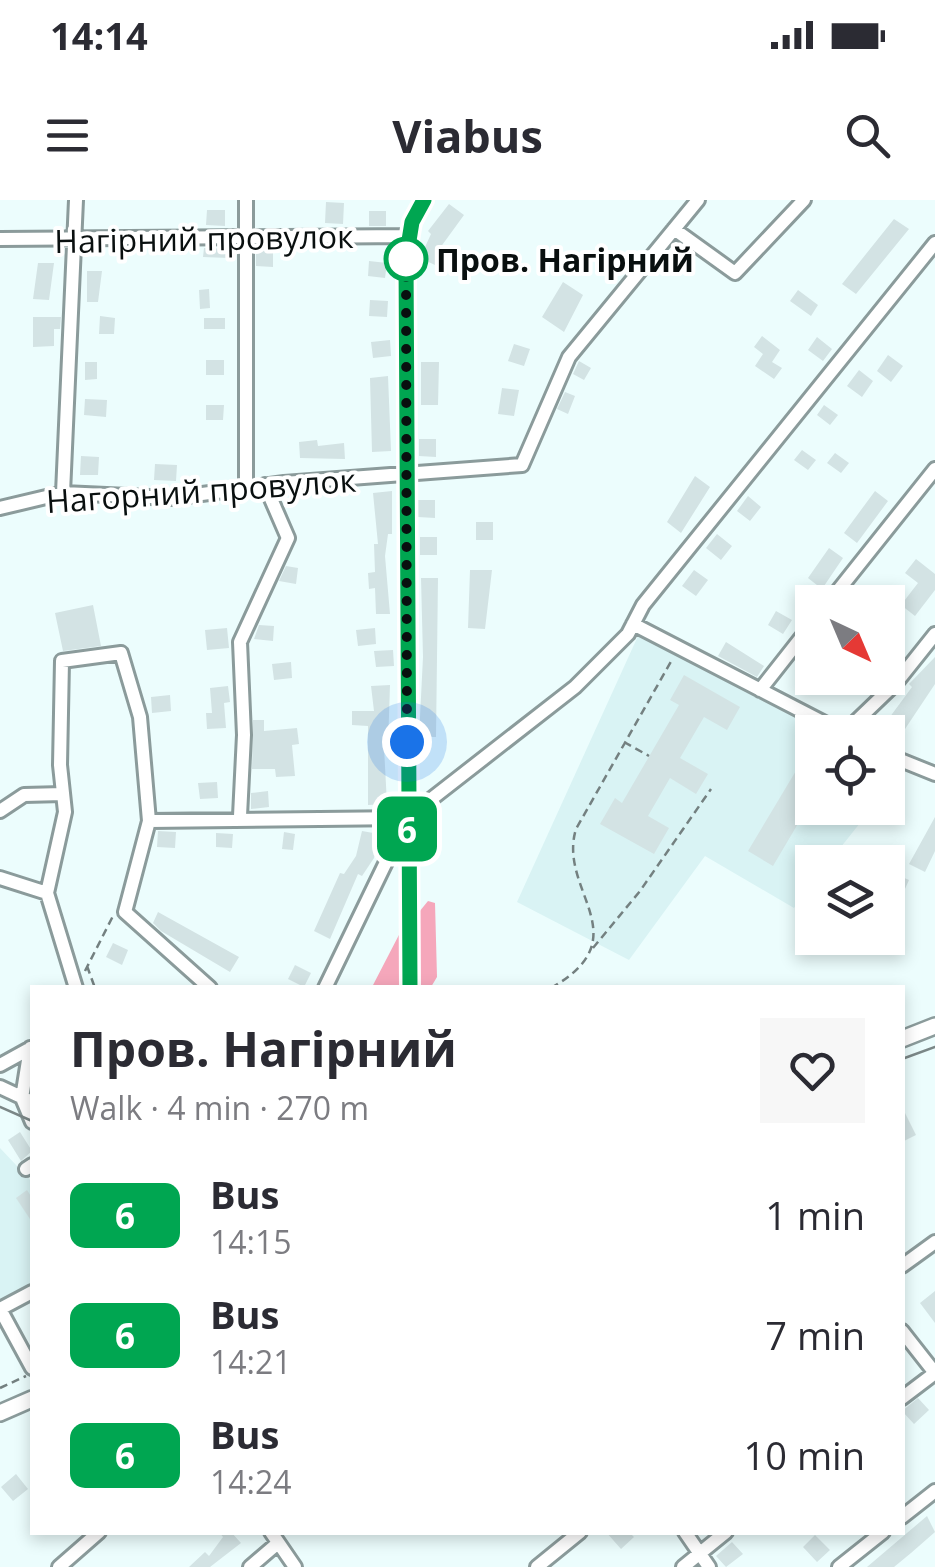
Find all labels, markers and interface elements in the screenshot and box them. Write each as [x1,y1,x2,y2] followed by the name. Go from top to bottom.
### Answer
[50,9,148,61] text: 14:14
[392,105,543,166] text: Viabus
[40,108,95,163] icon: menu
[840,108,895,163] icon: search
[54,214,354,262] street label: Нагірний провулок
[385,238,427,280] marker: Пров. Нагірний
[436,238,694,281] place label: Пров. Нагірний
[45,458,358,522] street label: Нагорний провулок
[795,585,905,695] north arrow
[795,585,905,955] map controls
[795,715,905,825] button: locate
[382,717,432,767] your location
[374,796,440,862] line badge: 6
[397,806,417,853] text: 6
[795,845,905,955] button: layers
[70,1016,457,1081] text: Пров. Нагірний
[760,1018,865,1123] button: heart
[70,1086,369,1129] text: Walk · 4 min · 270 m
[210,1168,279,1220] text: Bus
[765,1189,865,1241] text: 1 min
[115,1192,135,1239] text: 6
[210,1220,292,1263] text: 14:15
[210,1288,279,1340] text: Bus
[765,1309,865,1361] text: 7 min
[115,1312,135,1359] text: 6
[210,1340,292,1383] text: 14:21
[210,1408,279,1460] text: Bus
[744,1429,865,1481] text: 10 min
[115,1432,135,1479] text: 6
[210,1460,292,1503] text: 14:24

